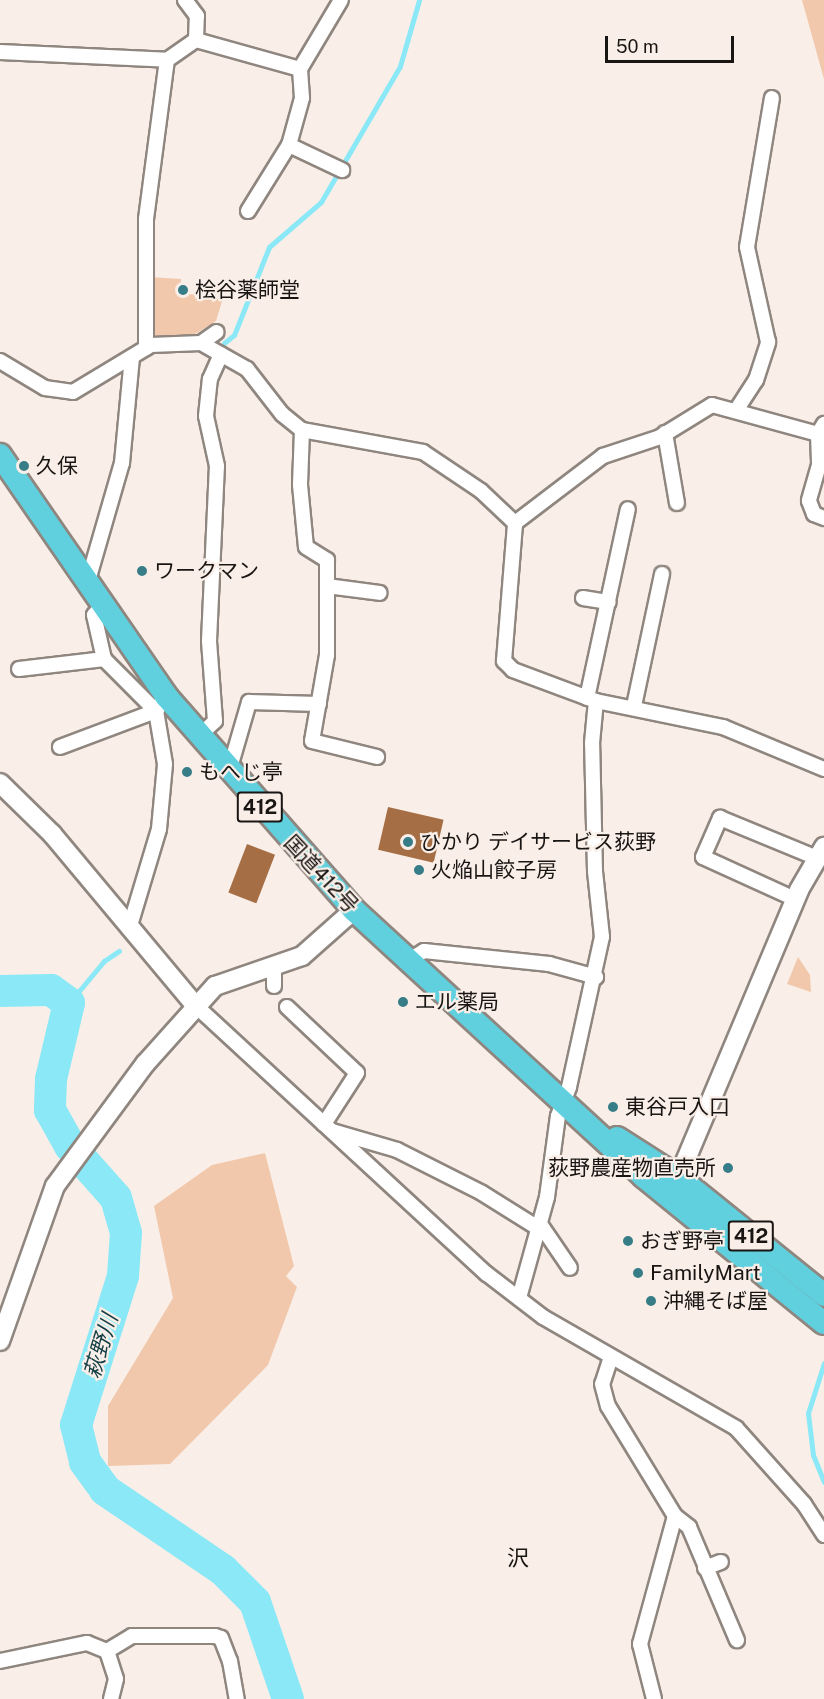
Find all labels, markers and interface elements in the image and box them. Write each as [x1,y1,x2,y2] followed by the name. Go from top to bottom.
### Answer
[608,24,737,62] scale bar
[616,36,659,57] text: 50 m
[195,277,300,303] place label: 桧谷薬師堂
[176,283,190,297] marker: 桧谷薬師堂
[36,453,78,479] place label: 久保
[17,459,31,473] marker: 久保
[154,558,259,584] place label: ワークマン
[135,564,149,578] marker: ワークマン
[199,759,283,785] place label: もへじ亭
[180,765,194,779] marker: もへじ亭
[236,790,284,824] road number: 412
[420,829,656,855] place label: ひかり デイサービス荻野
[279,830,363,918] street label: 国道412号
[401,835,415,849] marker: ひかり デイサービス荻野
[431,857,557,883] place label: 火焔山餃子房
[412,863,426,877] marker: 火焔山餃子房
[415,989,499,1015] place label: エル薬局
[396,995,410,1009] marker: エル薬局
[625,1094,730,1120] place label: 東谷戸入口
[606,1100,620,1114] marker: 東谷戸入口
[548,1155,716,1181] place label: 荻野農産物直売所
[721,1161,735,1175] marker: 荻野農産物直売所
[727,1219,775,1253] road number: 412
[640,1228,724,1254] place label: おぎ野亭
[621,1234,635,1248] marker: おぎ野亭
[650,1260,761,1286] place label: FamilyMart
[631,1266,645,1280] marker: FamilyMart
[663,1288,768,1314] place label: 沖縄そば屋
[644,1294,658,1308] marker: 沖縄そば屋
[79,1311,123,1381] water label: 萩野川
[507,1546,529,1572] district label: 沢

